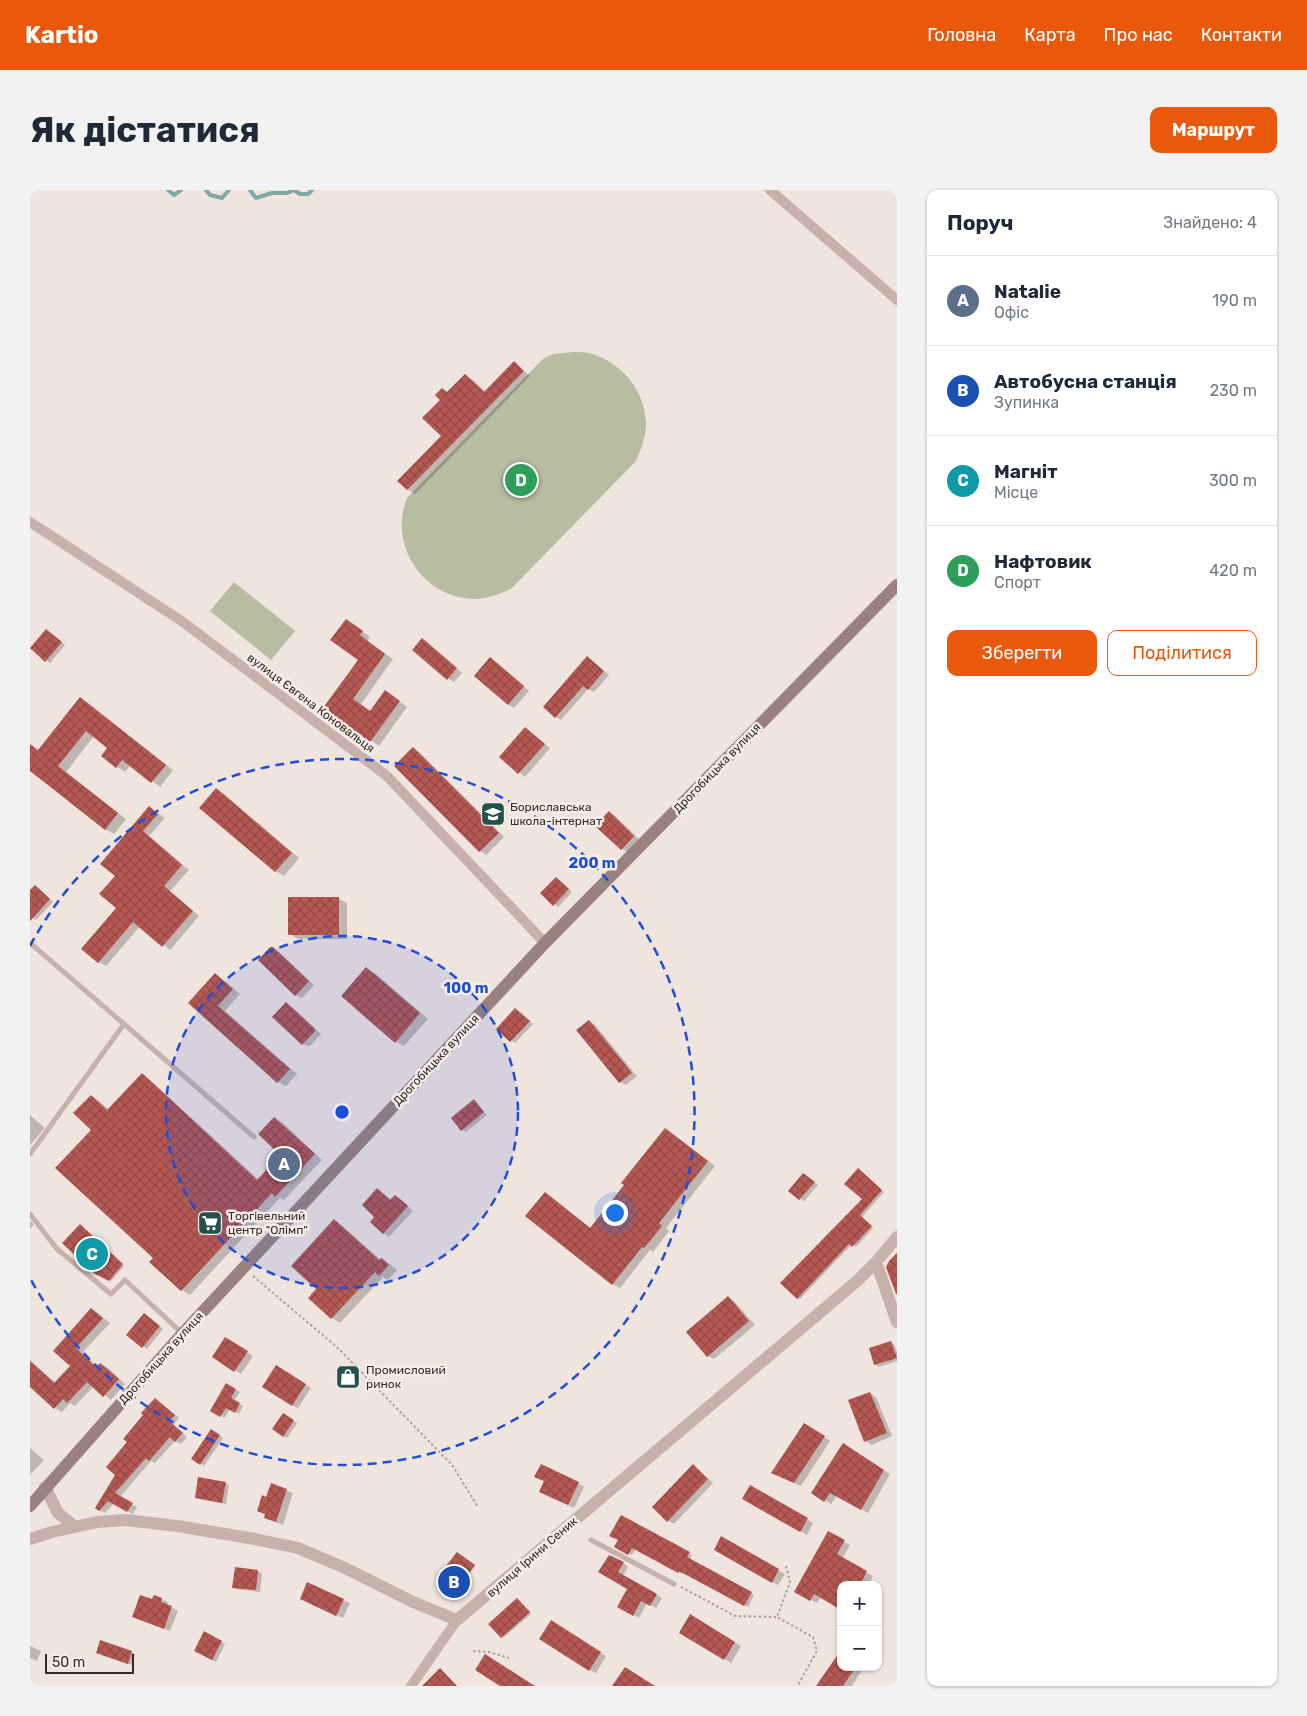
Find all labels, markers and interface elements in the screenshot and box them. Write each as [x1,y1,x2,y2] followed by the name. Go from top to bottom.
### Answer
[25,21,99,49] text: Kartio
[927,24,996,46] text: Головна
[1024,24,1076,46] text: Карта
[1104,24,1173,46] text: Про нас
[1201,24,1282,46] text: Контакти
[1150,107,1277,153] button: Маршрут
[30,109,260,151] text: Як дістатися
[947,210,1013,235] text: Поруч
[1163,213,1257,232] text: Знайдено: 4
[994,280,1061,303] text: Natalie
[957,291,969,310] text: A
[1212,291,1257,310] text: 190 m
[994,303,1029,322] text: Офіс
[994,370,1177,393] text: Автобусна станція
[957,381,969,400] text: B
[1210,381,1257,400] text: 230 m
[994,393,1059,412] text: Зупинка
[994,460,1058,483] text: Магніт
[505,461,537,499] pin: D
[957,471,969,490] text: C
[1209,471,1257,490] text: 300 m
[994,483,1038,502] text: Місце
[994,550,1092,573] text: Нафтовик
[957,561,969,580] text: D
[1209,561,1257,580] text: 420 m
[994,573,1041,592] text: Спорт
[947,630,1097,676] button: Зберегти
[1107,630,1257,676] button: Поділитися
[245,651,377,755] street label: вулиця Євгена Коновальця
[671,720,763,816] street label: Дрогобицька вулиця
[510,800,602,828] place label: Бориславська школа-інтернат
[480,801,506,827] school or university icon: Бориславська школа-інтернат
[568,854,616,872] text: 200 m
[444,979,488,997] text: 100 m
[390,1012,482,1108] street label: Дрогобицька вулиця
[333,1103,351,1121] centre of rings
[268,1145,300,1183] pin: A
[602,1200,628,1226] your location
[228,1209,308,1237] place label: Торгівельний центр "Олімп"
[197,1210,223,1236] supermarket icon: Торгівельний центр "Олімп"
[76,1235,108,1273] pin: C
[116,1309,206,1407] street label: Дрогобицька вулиця
[366,1363,446,1391] place label: Промисловий ринок
[335,1364,361,1390] shop icon: Промисловий ринок
[484,1514,580,1600] street label: вулиця Ірини Сеник
[438,1563,470,1601] pin: B
[837,1581,882,1671] map controls
[837,1581,882,1626] button: +
[837,1626,882,1671] button: −
[45,1651,134,1674] scale bar
[52,1654,85,1671] text: 50 m

